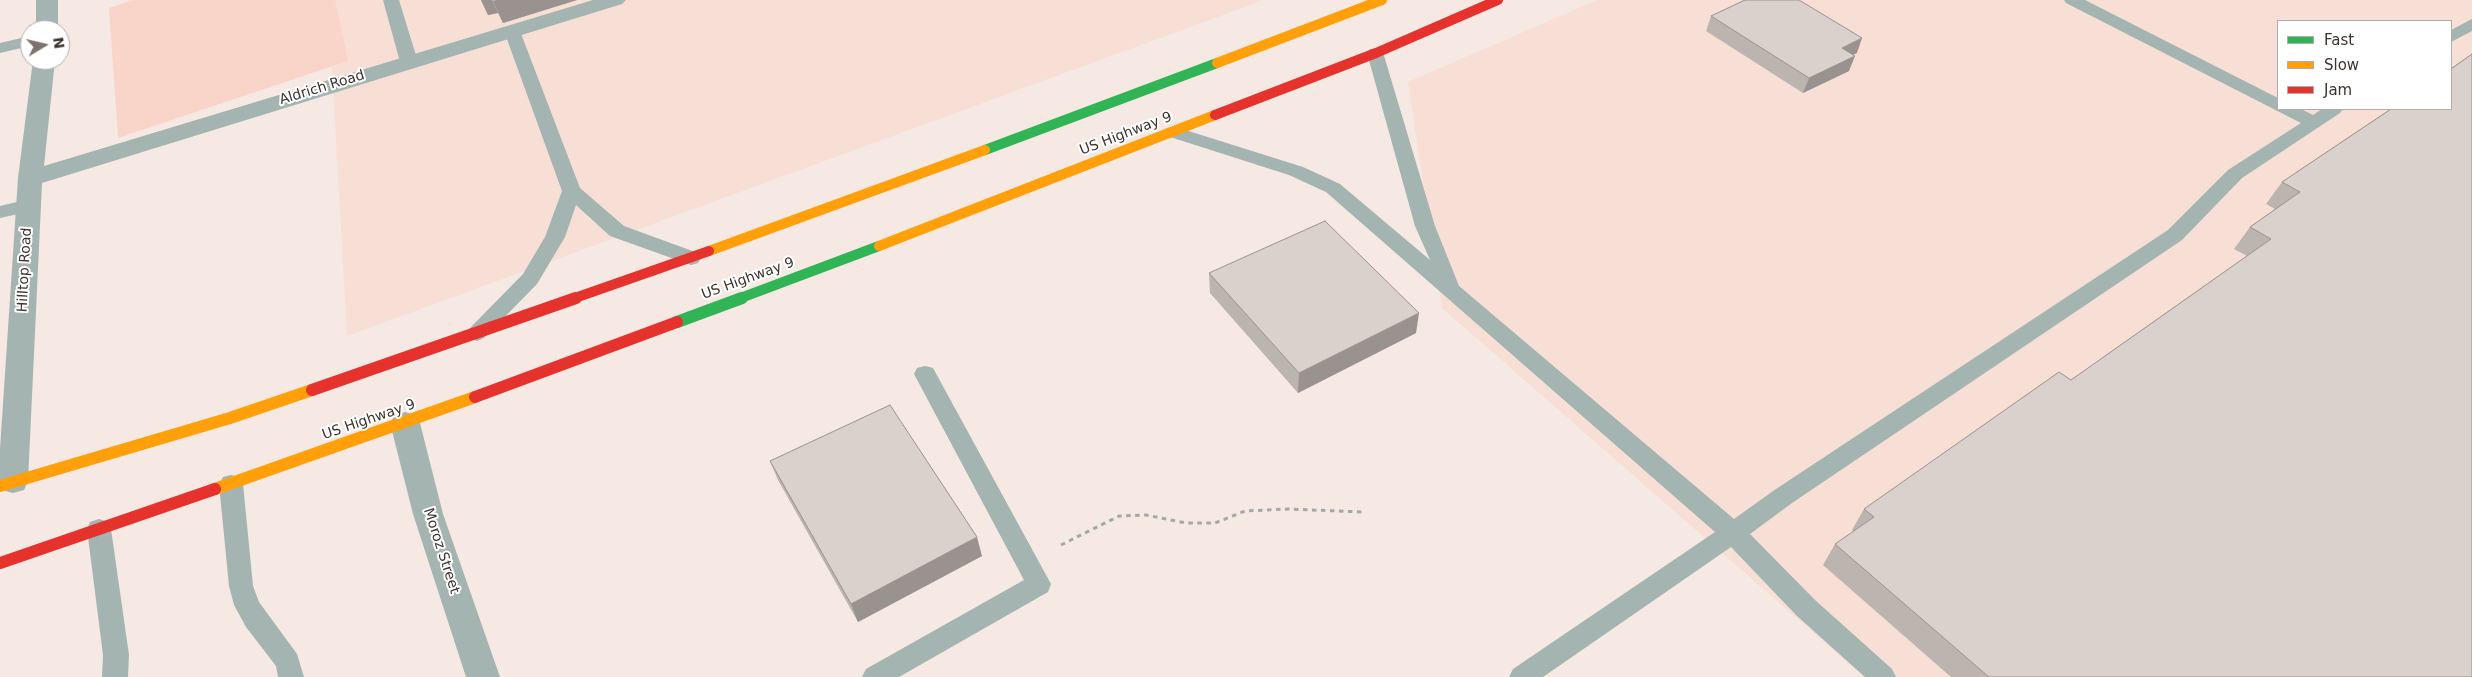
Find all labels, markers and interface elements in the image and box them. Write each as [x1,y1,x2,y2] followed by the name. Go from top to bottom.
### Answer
[20,20,70,70] north arrow
[2277,20,2452,110] legend
[2324,31,2354,49] text: Fast
[50,36,68,50] text: N
[2324,56,2359,74] text: Slow
[277,67,367,109] street label: Aldrich Road
[2324,81,2352,99] text: Jam
[1078,109,1174,159] street label: US Highway 9
[14,227,36,313] street label: Hilltop Road
[699,254,797,304] street label: US Highway 9
[320,396,418,444] street label: US Highway 9
[419,506,463,596] street label: Moroz Street

